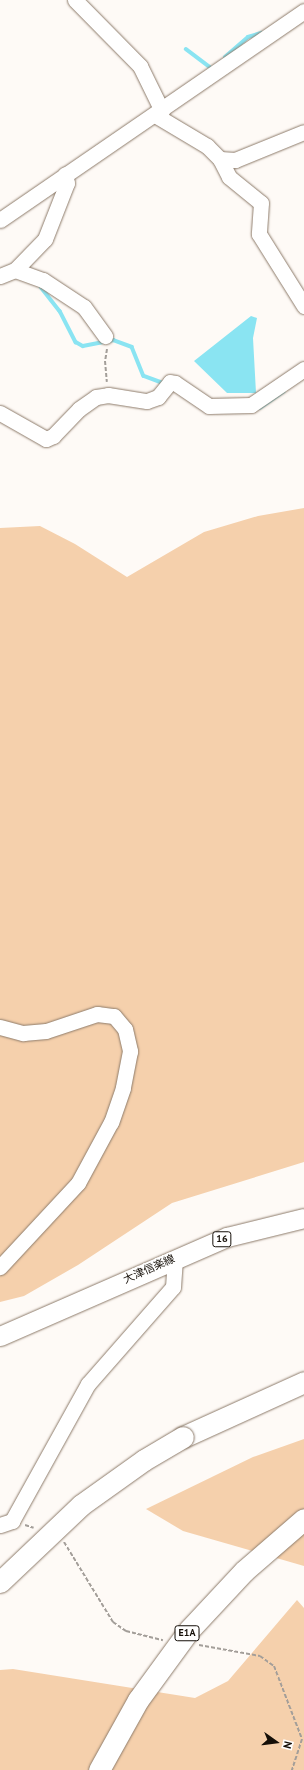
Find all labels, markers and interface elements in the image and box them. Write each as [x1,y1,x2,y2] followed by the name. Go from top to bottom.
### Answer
[212,1231,232,1247] road number: 16
[121,1252,177,1286] street label: 大津信楽線
[174,1625,200,1641] road number: E1A
[256,1722,296,1762] north arrow
[280,1740,295,1750] text: N

